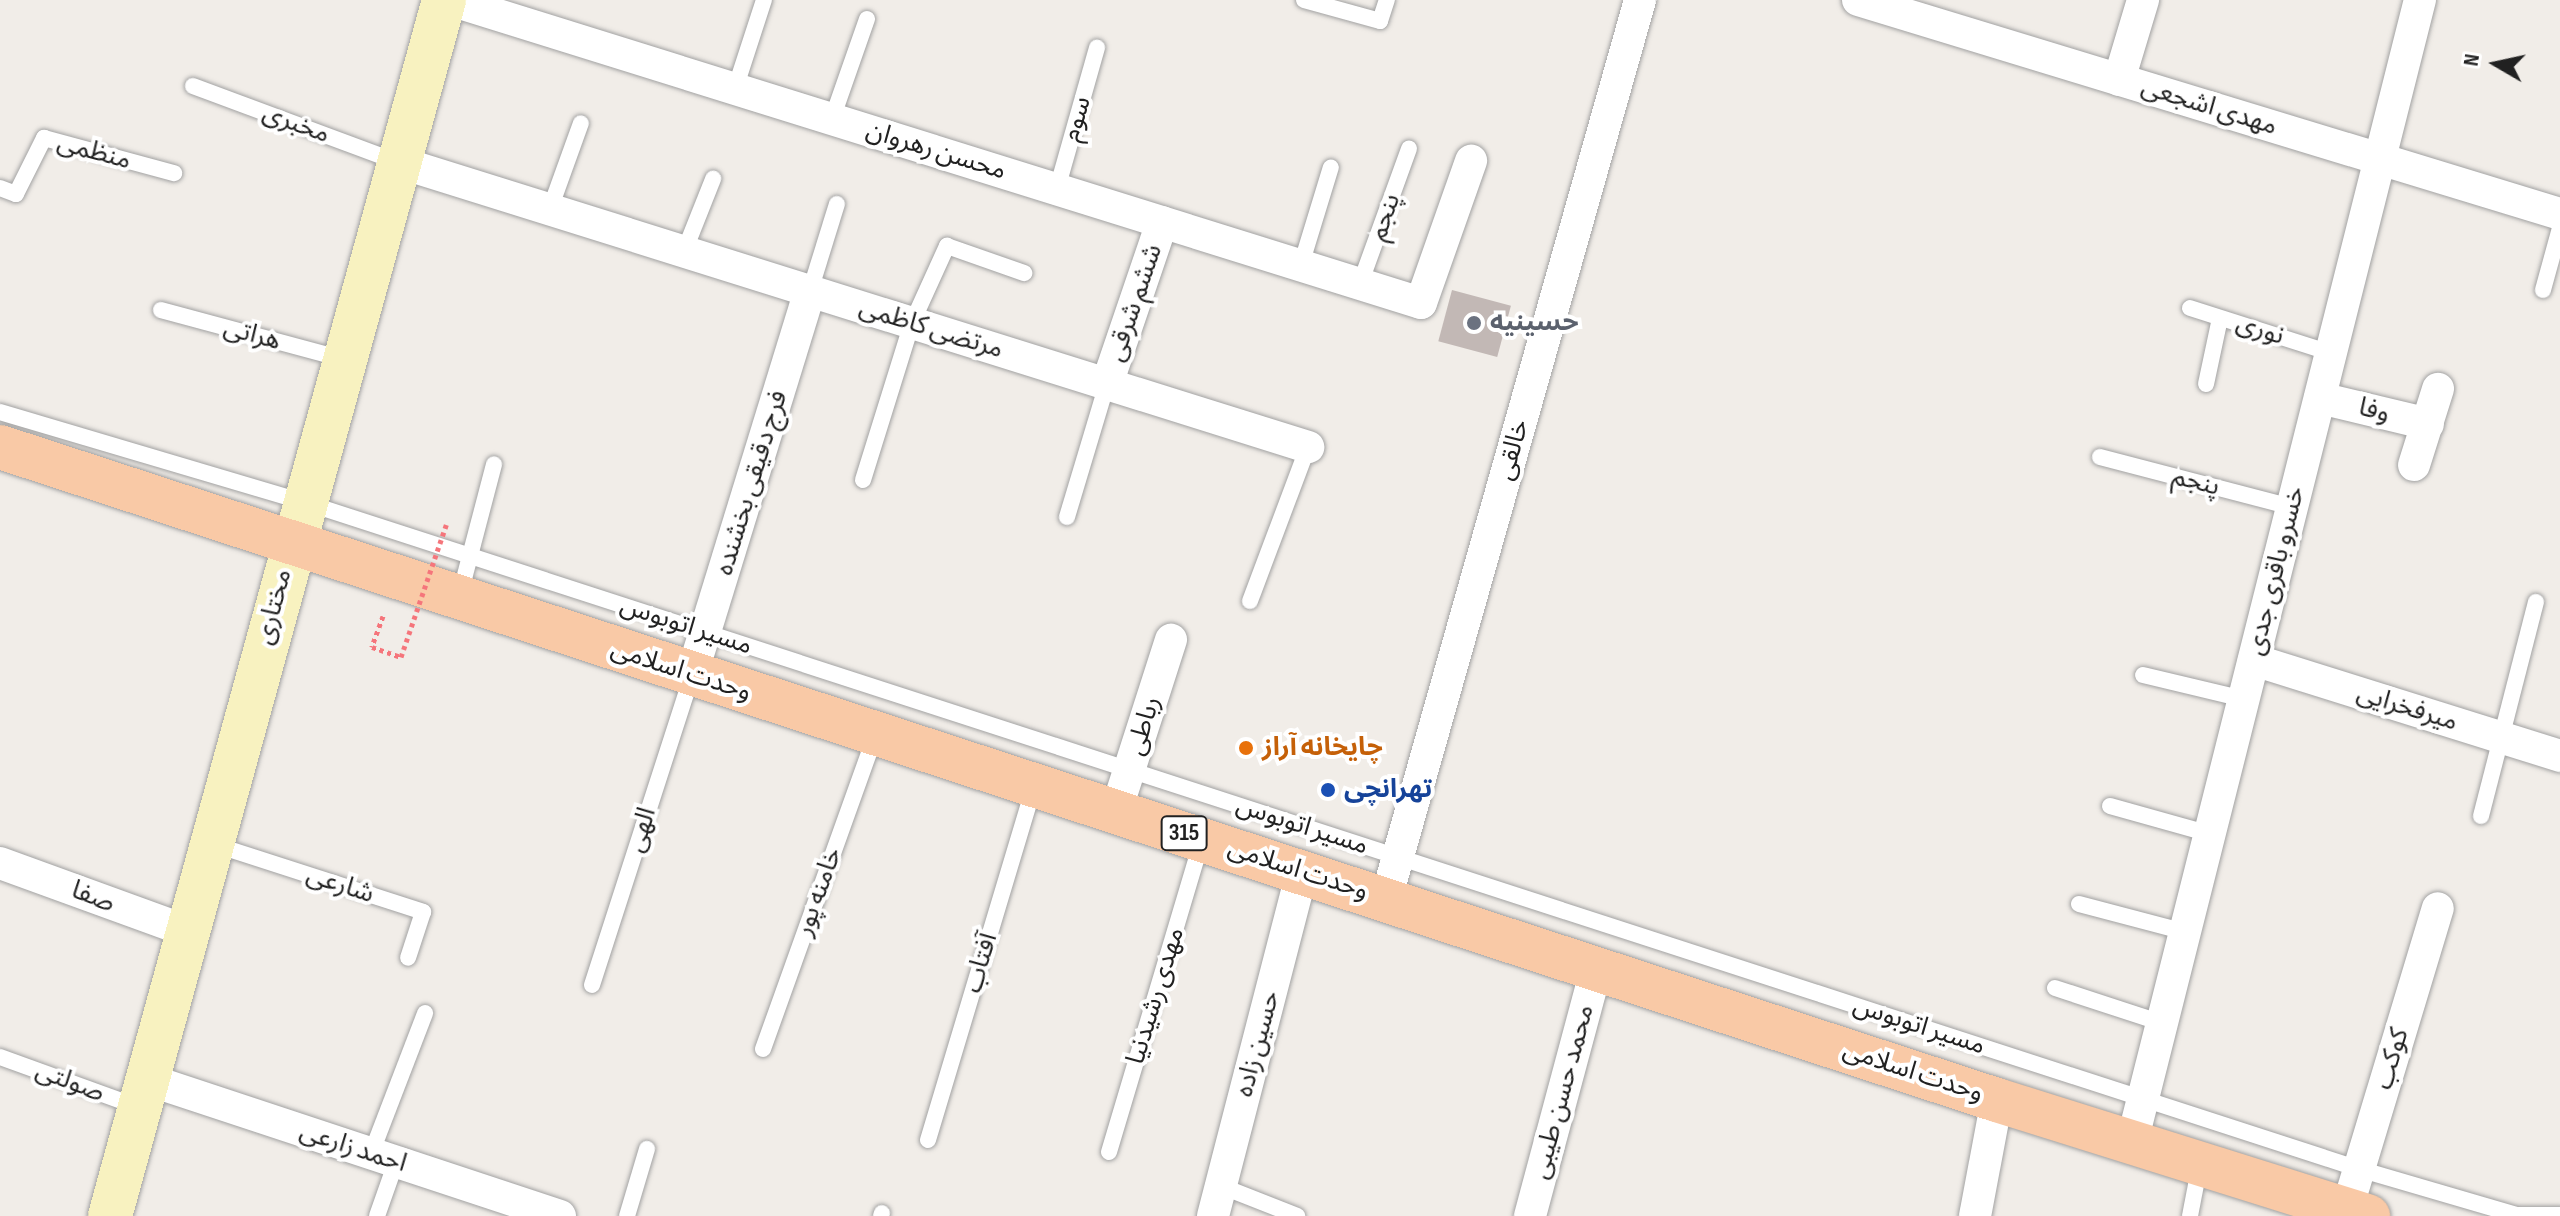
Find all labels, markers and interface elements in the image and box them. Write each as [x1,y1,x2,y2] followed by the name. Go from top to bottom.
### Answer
[2456,24,2536,104] north arrow
[2458,52,2486,68] text: N
[2137,72,2281,142] street label: مهدی اشجعی
[1056,93,1098,145] street label: سوم
[258,98,334,150] street label: مخبری
[862,115,1010,187] street label: محسن رهروان
[54,127,134,177] street label: منظمی
[1362,189,1408,245] street label: پنجم
[1100,240,1170,366] street label: ششم شرقی
[855,292,1007,366] street label: مرتضی کاظمی
[1490,307,1579,339] place label: حسینیه
[2232,308,2288,352] street label: نوری
[220,312,284,358] street label: هراتی
[1465,314,1483,332] marker: حسینیه
[709,387,795,579] street label: فرج دقیقی بخشنده
[2355,392,2393,430] street label: وفا
[1490,416,1536,484] street label: خالقی
[2169,461,2223,503] street label: پنجم
[2240,483,2312,659] street label: خسرو باقری جدی
[249,566,299,648] street label: مختاری
[616,590,756,662] street label: مسیر اتوبوس
[607,634,755,708] street label: وحدت اسلامی
[2353,678,2461,738] street label: میرفخرایی
[1120,693,1168,759] street label: رباطی
[1262,732,1383,764] place label: چایخانه آراز
[1237,739,1255,757] marker: چایخانه آراز
[1344,774,1432,806] place label: تهرانچی
[1319,781,1337,799] marker: تهرانچی
[1232,790,1372,862] street label: مسیر اتوبوس
[620,804,664,856] street label: الهی
[1160,813,1208,853] road number: 315
[1224,833,1372,907] street label: وحدت اسلامی
[789,844,849,940] street label: خامنه پور
[302,859,378,911] street label: شارعی
[67,875,119,919] street label: صفا
[1120,924,1192,1068] street label: مهدی رشیدنیا
[957,929,1005,997] street label: آفتاب
[1229,988,1287,1100] street label: حسین زاده
[1849,990,1989,1062] street label: مسیر اتوبوس
[1525,1001,1601,1183] street label: محمد حسن طیبی
[2368,1025,2416,1093] street label: کوکب
[1839,1035,1987,1109] street label: وحدت اسلامی
[31,1055,109,1109] street label: صولتی
[296,1116,410,1180] street label: احمد زارعی

